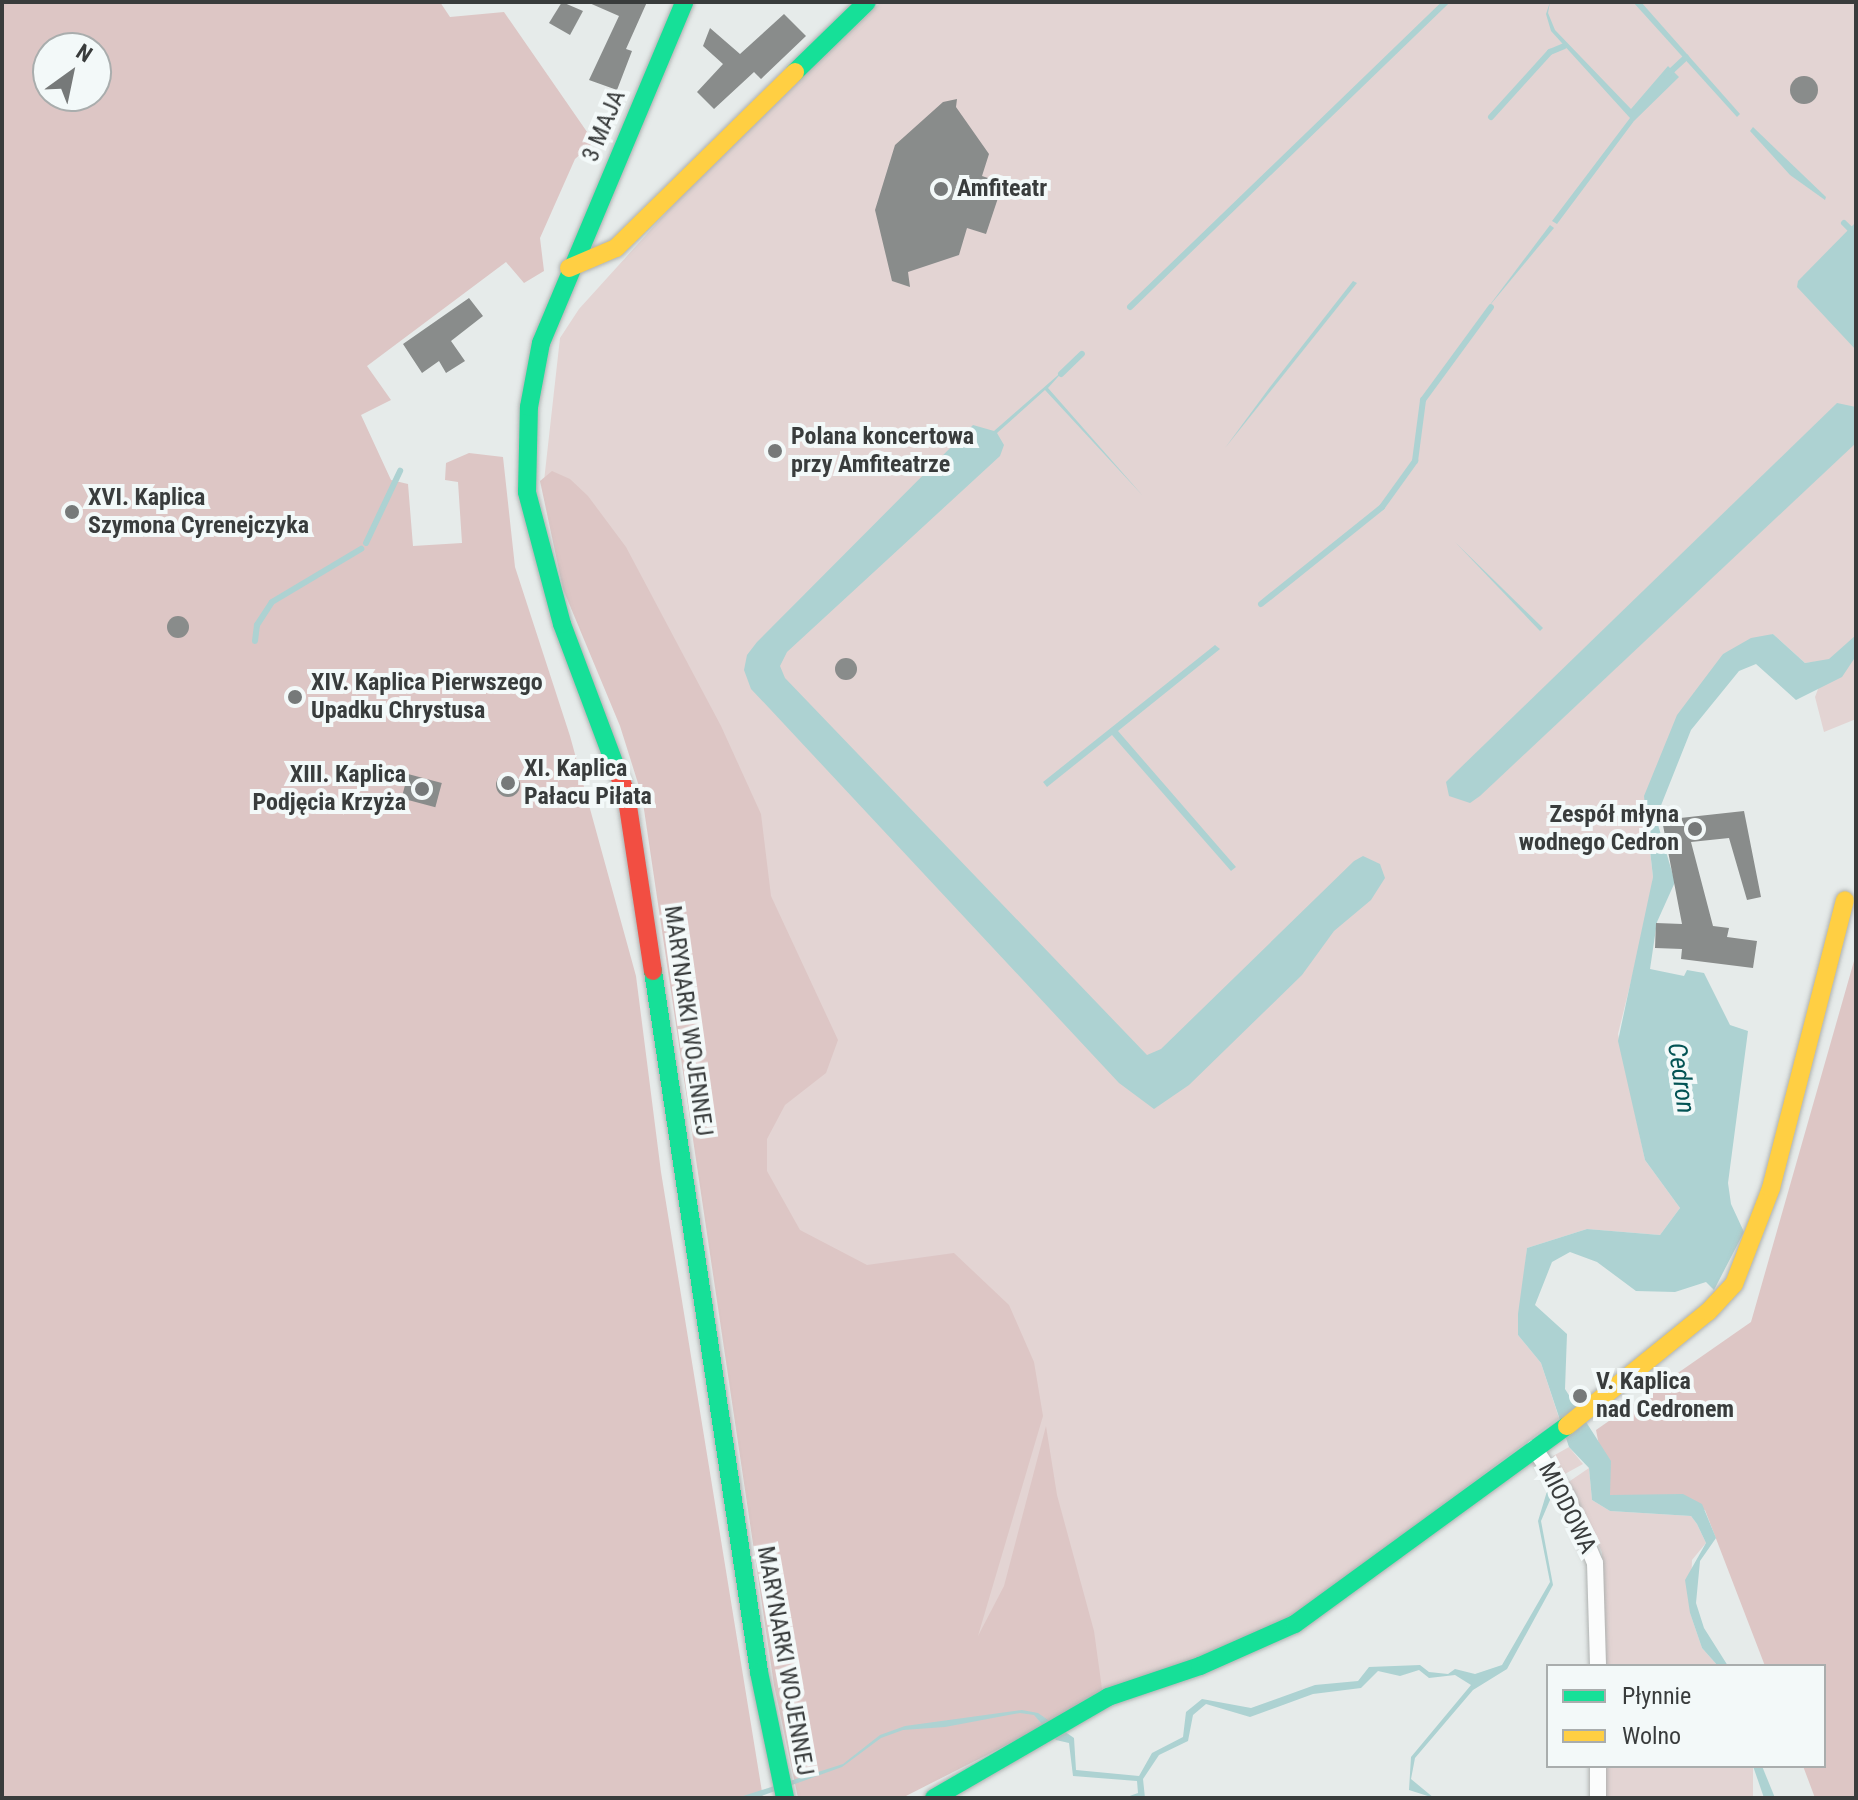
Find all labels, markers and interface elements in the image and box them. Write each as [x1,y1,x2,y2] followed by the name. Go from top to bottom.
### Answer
[32,32,112,112] north arrow
[72,39,97,67] text: N
[576,86,632,166] street label: 3 MAJA
[957,175,1047,203] place label: Amfiteatr
[932,180,950,198] marker: Amfiteatr
[791,423,974,479] place label: Polana koncertowa przy Amfiteatrze
[766,442,784,460] marker: Polana koncertowa przy Amfiteatrze
[88,484,309,540] place label: XVI. Kaplica Szymona Cyrenejczyka
[63,503,81,521] marker: XVI. Kaplica Szymona Cyrenejczyka
[311,669,543,725] place label: XIV. Kaplica Pierwszego Upadku Chrystusa
[286,688,304,706] marker: XIV. Kaplica Pierwszego Upadku Chrystusa
[524,755,652,811] place label: XI. Kaplica Pałacu Piłata
[252,761,406,817] place label: XIII. Kaplica Podjęcia Krzyża
[499,774,517,792] marker: XI. Kaplica Pałacu Piłata
[413,780,431,798] marker: XIII. Kaplica Podjęcia Krzyża
[1519,801,1679,857] place label: Zespół młyna wodnego Cedron
[1686,820,1704,838] marker: Zespół młyna wodnego Cedron
[658,904,718,1138] street label: MARYNARKI WOJENNEJ
[1661,1041,1701,1115] water label: Cedron
[1596,1368,1734,1424] place label: V. Kaplica nad Cedronem
[1571,1387,1589,1405] marker: V. Kaplica nad Cedronem
[1532,1458,1602,1558] street label: MIODOWA
[751,1544,819,1778] street label: MARYNARKI WOJENNEJ
[1546,1664,1826,1768] legend
[1622,1682,1691,1710] text: Płynnie
[1622,1722,1681,1750] text: Wolno

